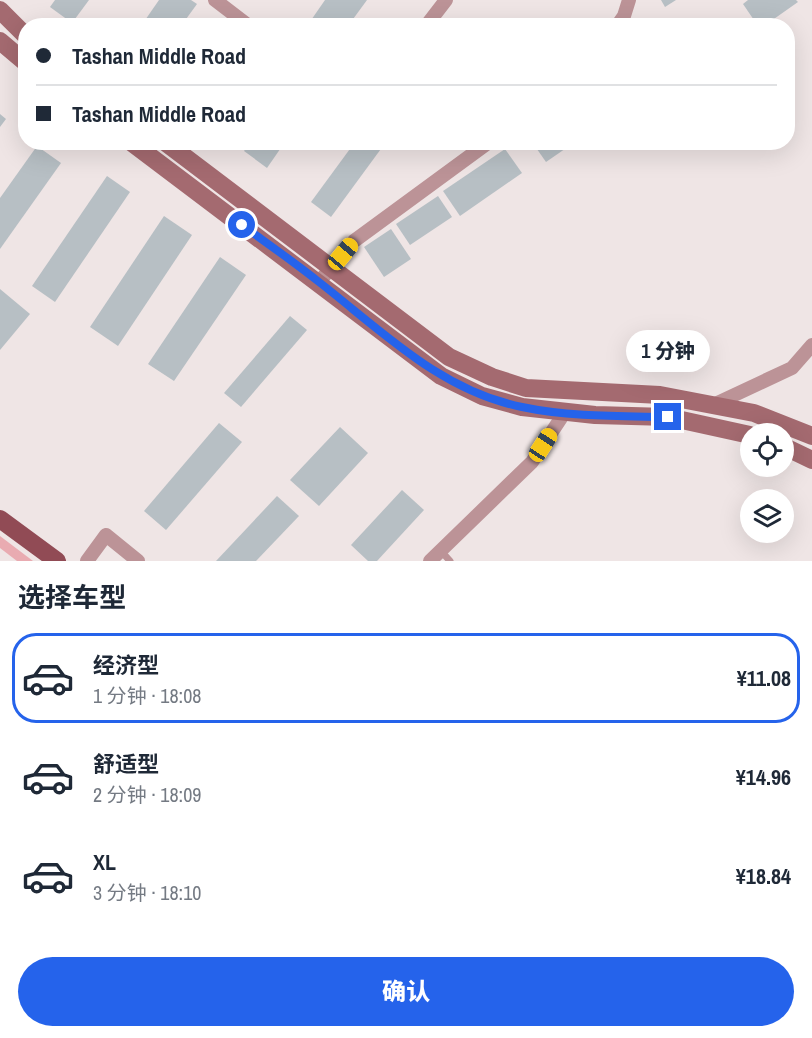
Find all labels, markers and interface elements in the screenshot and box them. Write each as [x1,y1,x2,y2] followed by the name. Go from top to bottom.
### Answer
[72,41,246,71] text: Tashan Middle Road
[72,99,246,129] text: Tashan Middle Road
[228,211,255,238] route start
[325,234,361,274] car
[626,330,710,372] callout: 1 分钟
[641,337,695,364] text: 1 分钟
[654,403,681,430] route end
[740,423,794,543] map controls
[740,423,794,477] button: locate
[526,425,560,465] car
[740,489,794,543] button: layers
[18,579,126,615] text: 选择车型
[93,650,159,680] text: 经济型
[21,651,75,705] icon: car
[737,663,791,693] text: ¥11.08
[93,682,201,709] text: 1 分钟 · 18:08
[93,749,159,779] text: 舒适型
[21,750,75,804] icon: car
[736,762,791,792] text: ¥14.96
[93,781,201,808] text: 2 分钟 · 18:09
[93,847,116,877] text: XL
[21,849,75,903] icon: car
[736,861,791,891] text: ¥18.84
[93,879,201,906] text: 3 分钟 · 18:10
[18,957,794,1026] button: 确认

